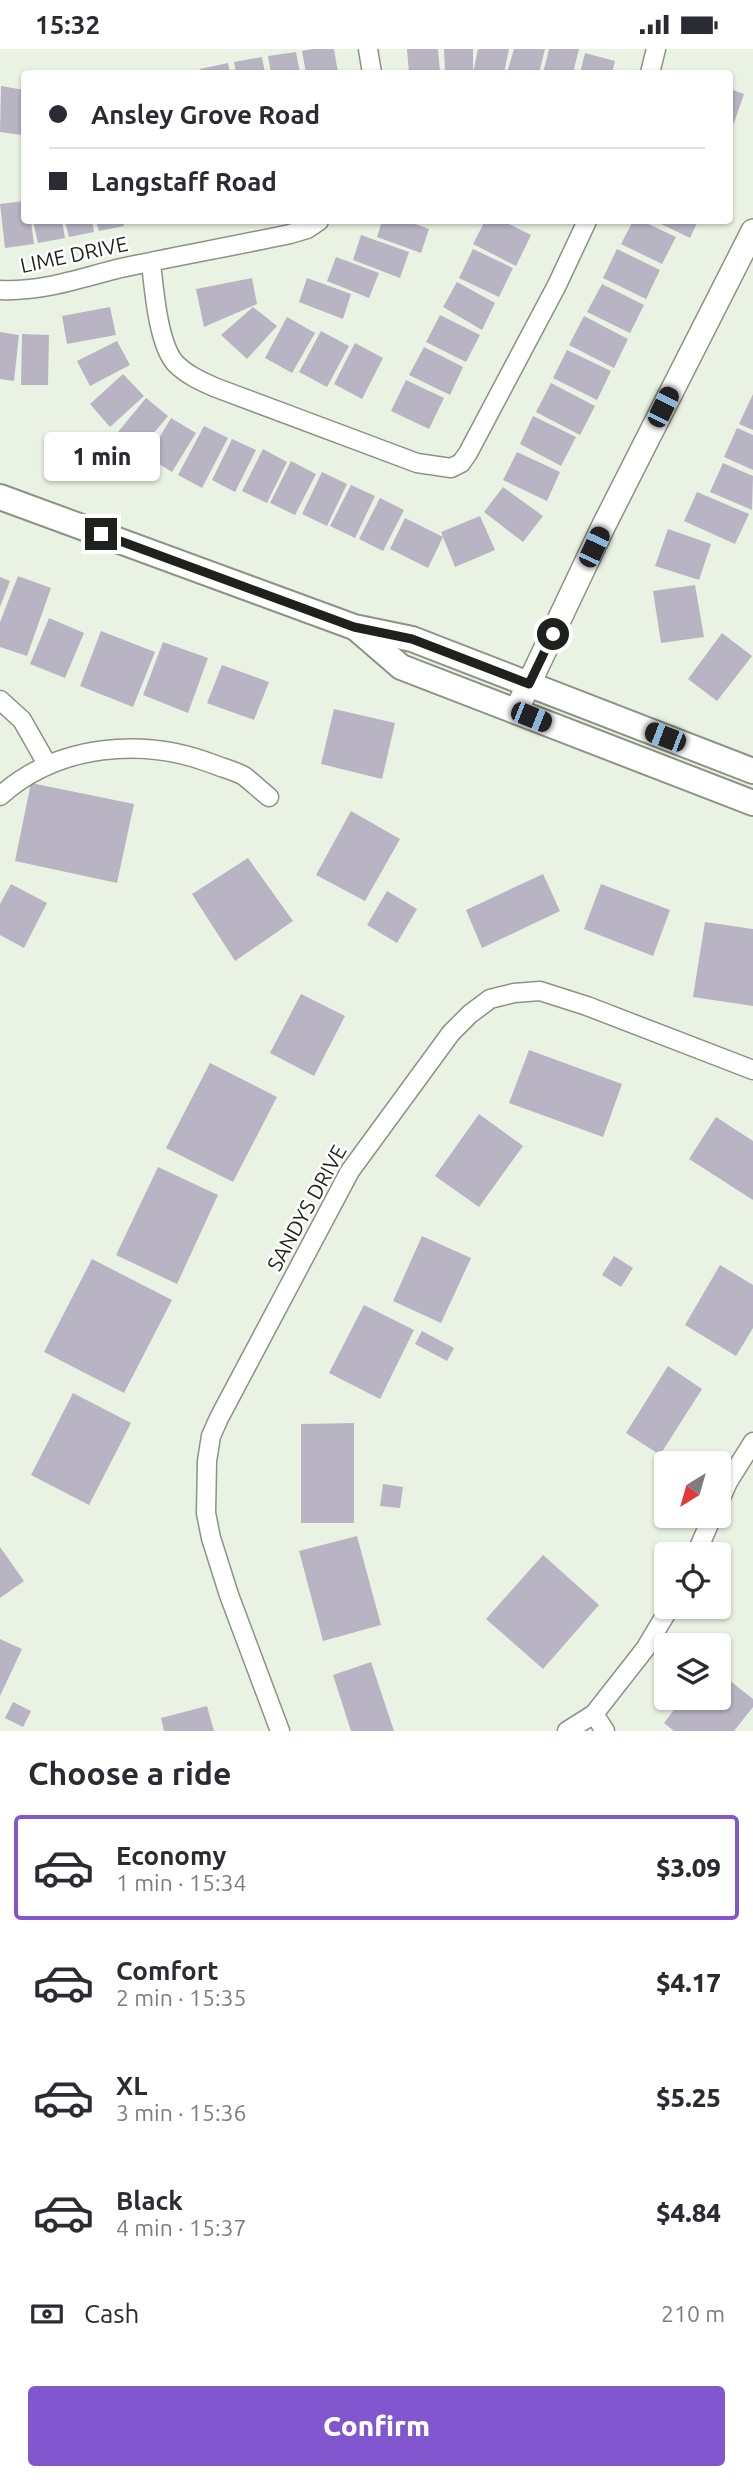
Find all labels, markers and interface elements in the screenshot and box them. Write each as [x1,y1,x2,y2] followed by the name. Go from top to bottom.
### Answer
[35,10,100,39] text: 15:32
[91,100,320,129] text: Ansley Grove Road
[91,167,277,196] text: Langstaff Road
[18,231,130,277] street label: LIME DRIVE
[645,384,682,430] car
[43,433,159,482] callout: 1 min
[73,444,131,469] text: 1 min
[85,518,117,550] route end
[576,524,613,570] car
[537,618,569,650] route start
[508,699,555,735] car
[642,720,689,754] car
[262,1140,351,1275] street label: SANDYS DRIVE
[654,1451,732,1528] north arrow
[654,1451,731,1710] map controls
[654,1542,731,1619] button: locate
[654,1633,731,1710] button: layers
[28,1755,231,1791] text: Choose a ride
[32,1836,95,1899] icon: car
[116,1841,226,1870] text: Economy
[656,1853,721,1882] text: $3.09
[116,1870,247,1895] text: 1 min · 15:34
[32,1951,95,2014] icon: car
[116,1956,219,1985] text: Comfort
[656,1968,721,1997] text: $4.17
[116,1985,247,2010] text: 2 min · 15:35
[32,2066,95,2129] icon: car
[116,2071,147,2100] text: XL
[656,2083,721,2112] text: $5.25
[116,2100,247,2125] text: 3 min · 15:36
[32,2181,95,2244] icon: car
[116,2186,183,2215] text: Black
[656,2198,721,2227] text: $4.84
[116,2215,247,2240] text: 4 min · 15:37
[28,2295,66,2333] icon: cash
[84,2299,139,2328] text: Cash
[661,2301,725,2326] text: 210 m
[28,2386,725,2466] button: Confirm

